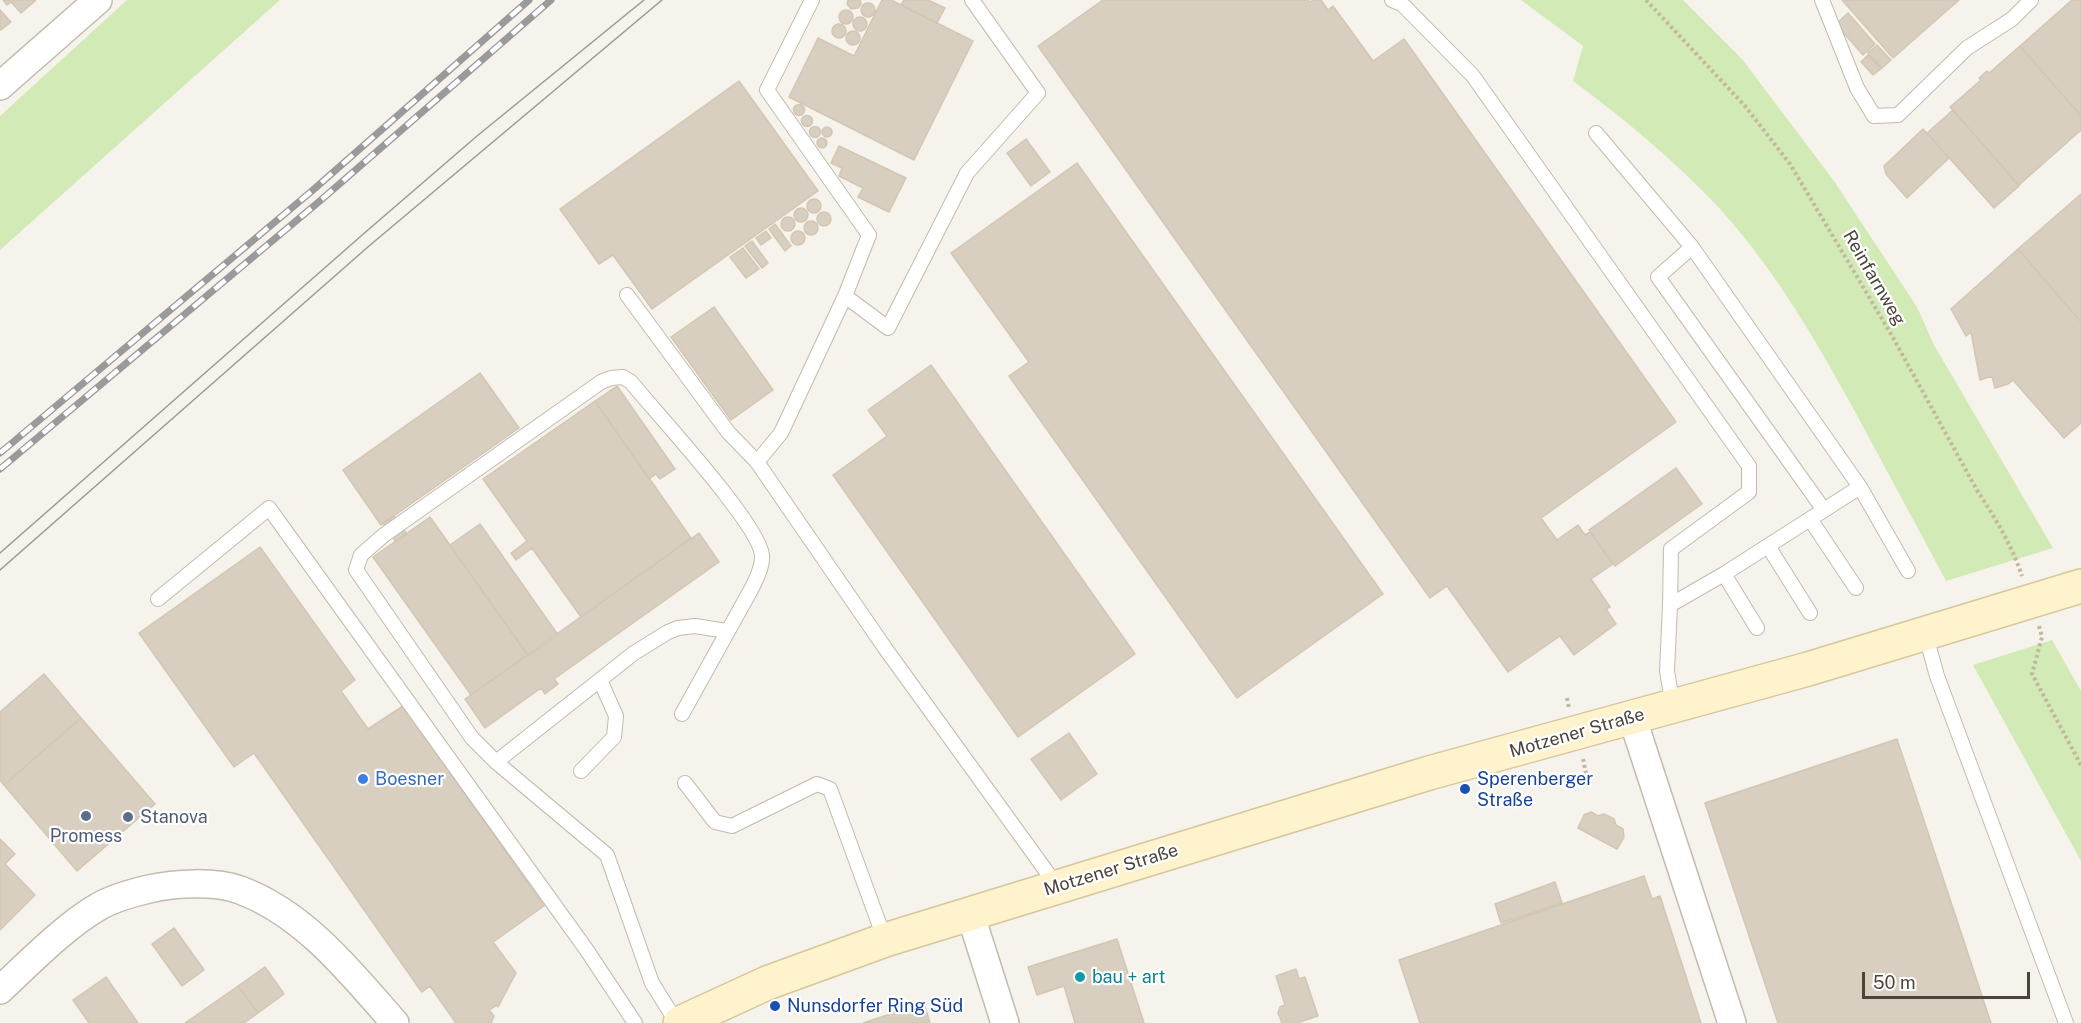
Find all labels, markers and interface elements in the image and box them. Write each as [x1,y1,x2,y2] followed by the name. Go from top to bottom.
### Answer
[1838,227,1910,329] street label: Reinfarnweg
[1507,703,1647,763] street label: Motzener Straße
[375,768,444,790] place label: Boesner
[1477,768,1593,810] place label: Sperenberger Straße
[356,772,370,786] marker: Boesner
[1458,782,1472,796] marker: Sperenberger Straße
[140,806,208,828] place label: Stanova
[79,809,93,823] marker: Promess
[121,810,135,824] marker: Stanova
[50,825,122,847] place label: Promess
[1041,839,1181,901] street label: Motzener Straße
[1865,960,2033,998] scale bar
[1092,966,1165,988] place label: bau + art
[1073,970,1087,984] marker: bau + art
[1873,972,1916,993] text: 50 m
[787,995,963,1017] place label: Nunsdorfer Ring Süd
[768,999,782,1013] marker: Nunsdorfer Ring Süd

